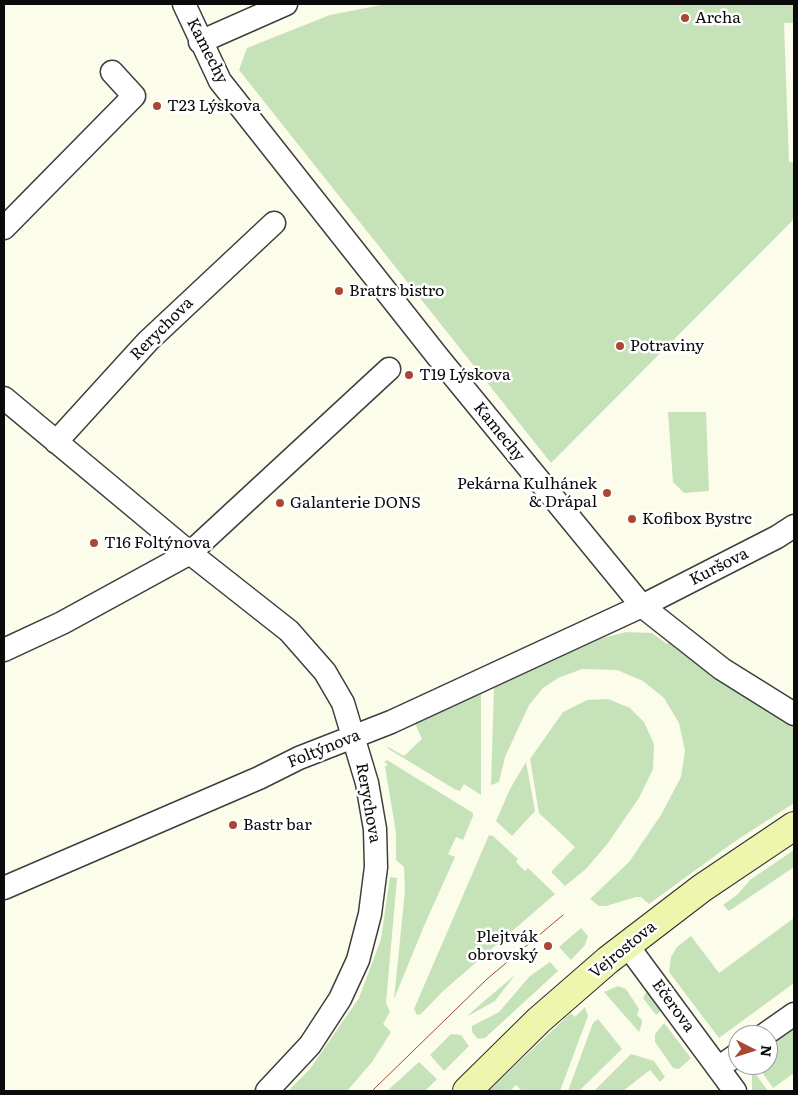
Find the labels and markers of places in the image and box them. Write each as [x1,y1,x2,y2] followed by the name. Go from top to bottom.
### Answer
[695,8,741,28] place label: Archa
[679,12,691,24] marker: Archa
[167,96,261,116] place label: T23 Lýskova
[151,100,163,112] marker: T23 Lýskova
[349,281,444,301] place label: Bratrs bistro
[333,285,345,297] marker: Bratrs bistro
[630,336,704,356] place label: Potraviny
[614,340,626,352] marker: Potraviny
[419,365,511,385] place label: T19 Lýskova
[403,369,415,381] marker: T19 Lýskova
[457,474,597,512] place label: Pekárna Kulhánek & Drápal
[601,487,613,499] marker: Pekárna Kulhánek & Drápal
[290,493,421,513] place label: Galanterie DONS
[274,497,286,509] marker: Galanterie DONS
[642,509,752,529] place label: Kofibox Bystrc
[626,513,638,525] marker: Kofibox Bystrc
[104,533,211,553] place label: T16 Foltýnova
[88,537,100,549] marker: T16 Foltýnova
[243,815,312,835] place label: Bastr bar
[227,819,239,831] marker: Bastr bar
[468,927,538,965] place label: Plejtvák obrovský
[542,940,554,952] marker: Plejtvák obrovský

